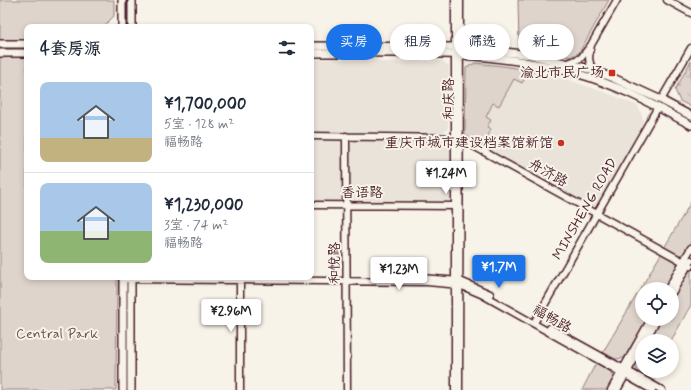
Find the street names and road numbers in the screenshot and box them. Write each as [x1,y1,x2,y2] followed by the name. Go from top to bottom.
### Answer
[440,78,458,120] street label: 和庆路
[525,155,571,191] street label: 舟济路
[548,155,622,263] street label: MINSHENG ROAD
[341,184,383,202] street label: 香语路
[326,242,344,284] street label: 和悦路
[529,301,575,337] street label: 福畅路

